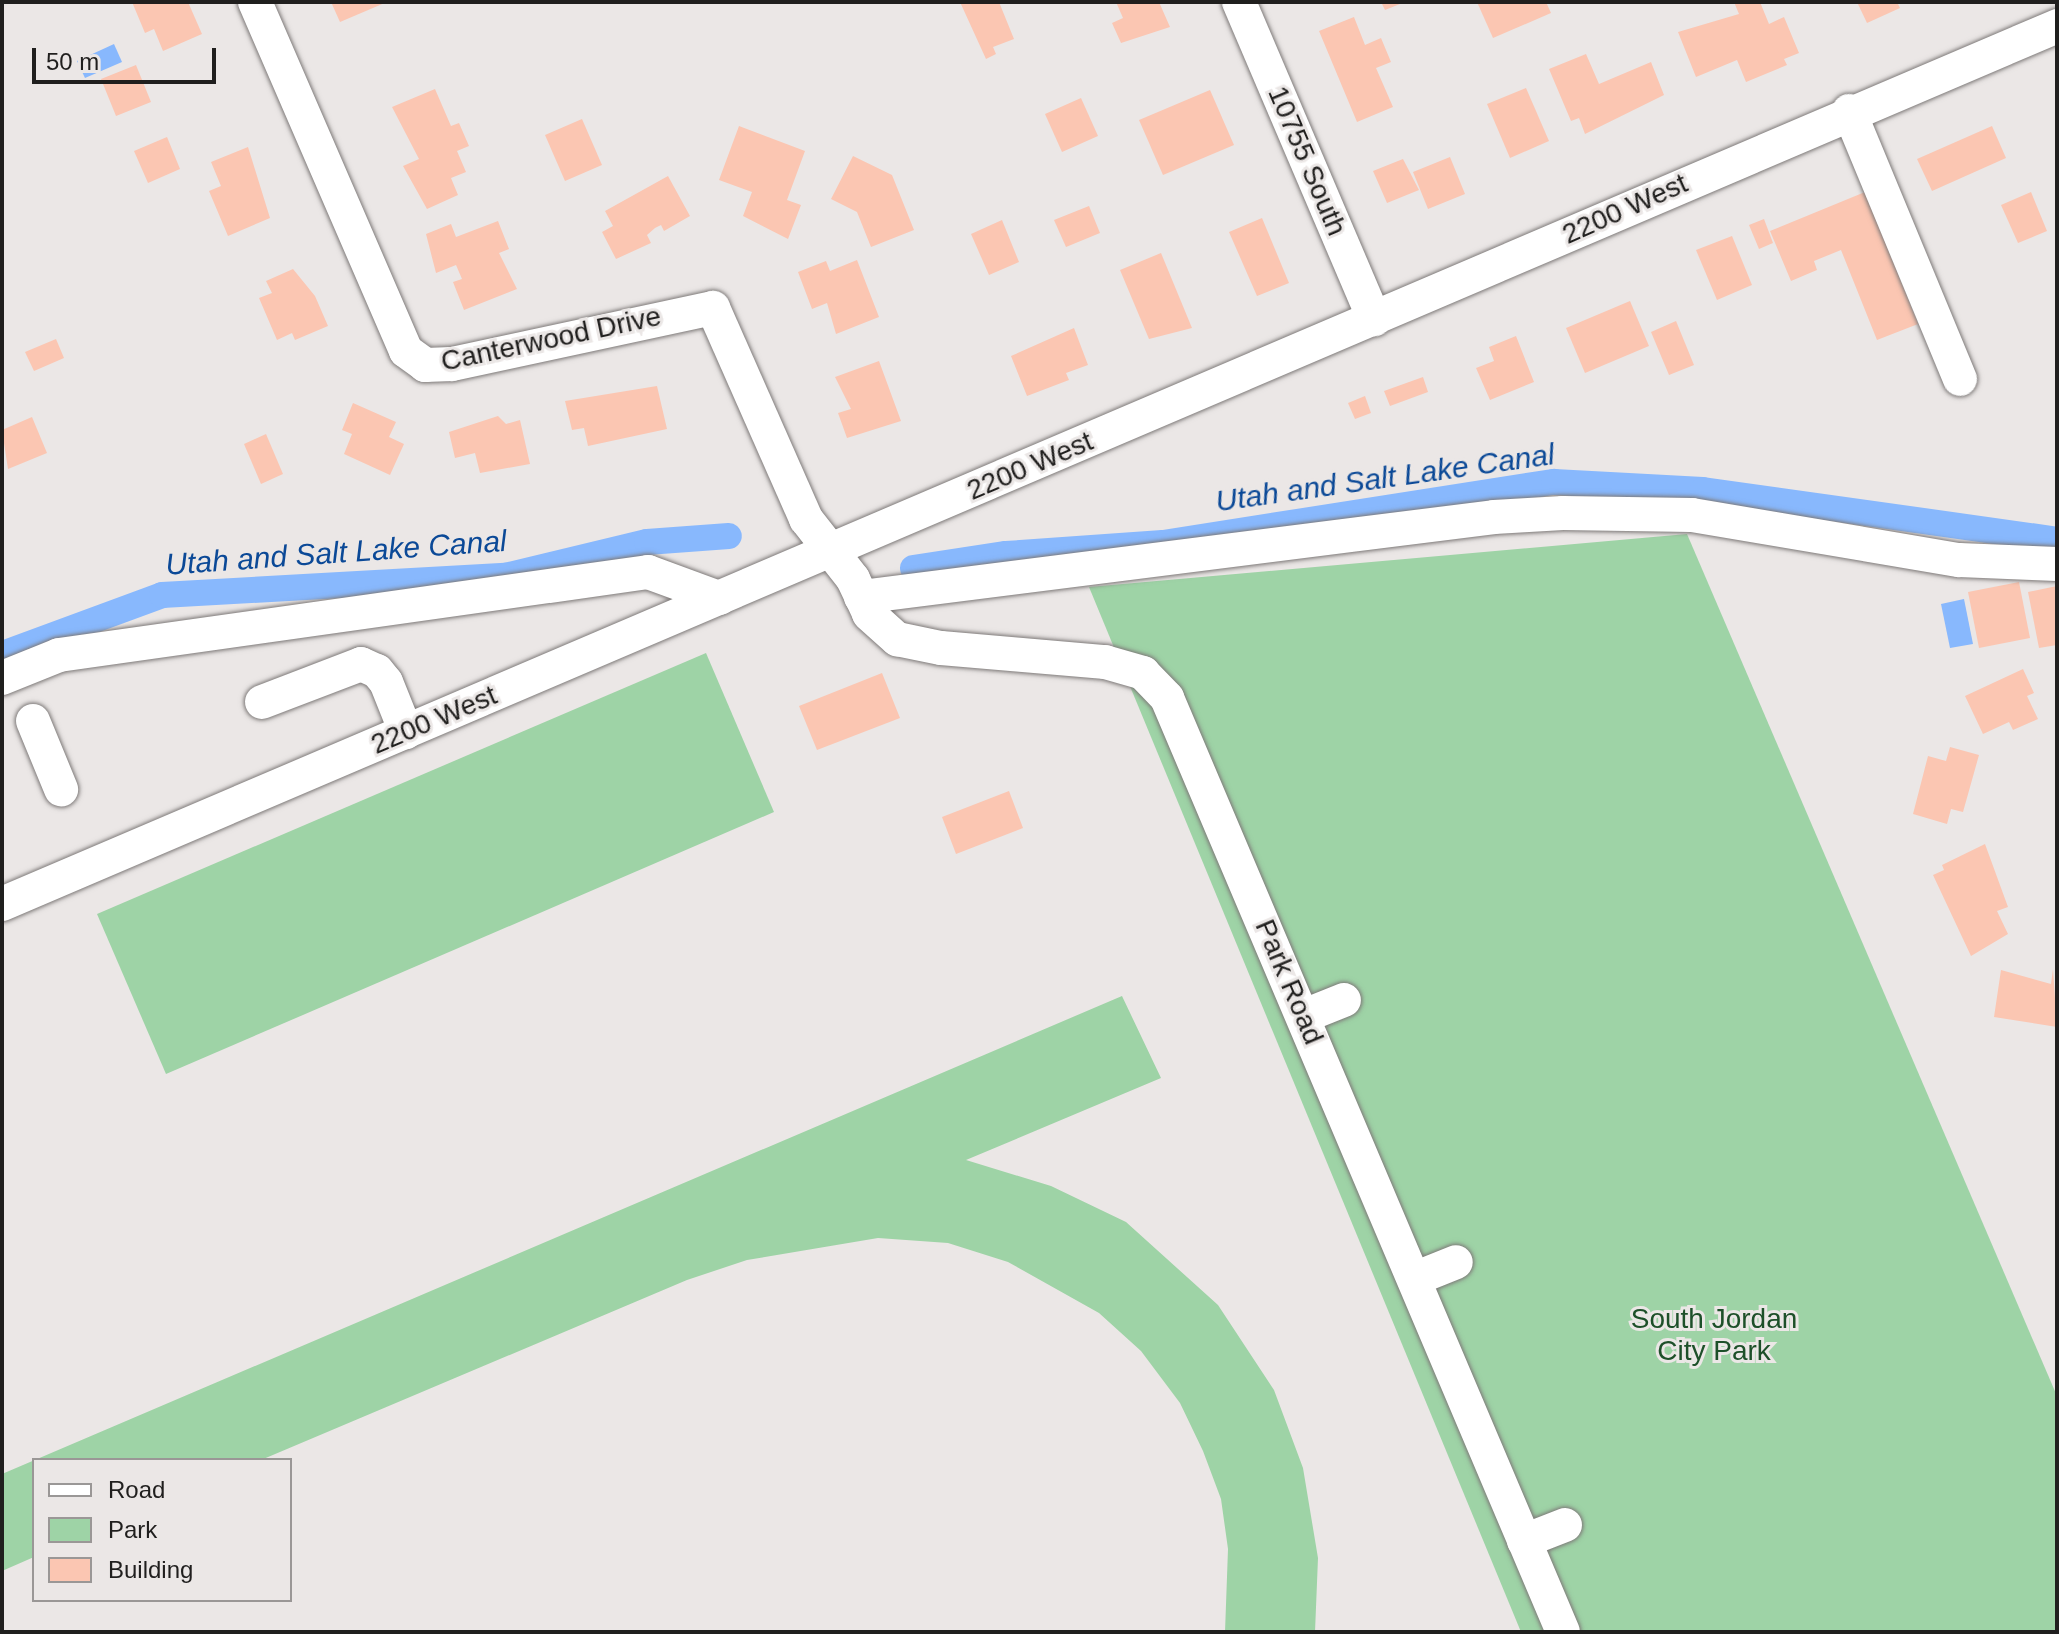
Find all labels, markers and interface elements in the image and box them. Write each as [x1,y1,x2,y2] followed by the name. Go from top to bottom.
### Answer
[36,32,220,82] scale bar
[46,48,99,75] text: 50 m
[1261,81,1353,241] street label: 10755 South
[1557,167,1693,251] street label: 2200 West
[438,299,664,379] street label: Canterwood Drive
[962,424,1098,508] street label: 2200 West
[1213,436,1557,520] water label: Utah and Salt Lake Canal
[164,523,508,583] water label: Utah and Salt Lake Canal
[366,678,502,762] street label: 2200 West
[1248,915,1330,1049] street label: Park Road
[1631,1302,1797,1368] park label: South Jordan City Park
[32,1458,292,1602] legend
[108,1476,165,1503] text: Road
[108,1516,157,1543] text: Park
[108,1556,193,1583] text: Building

